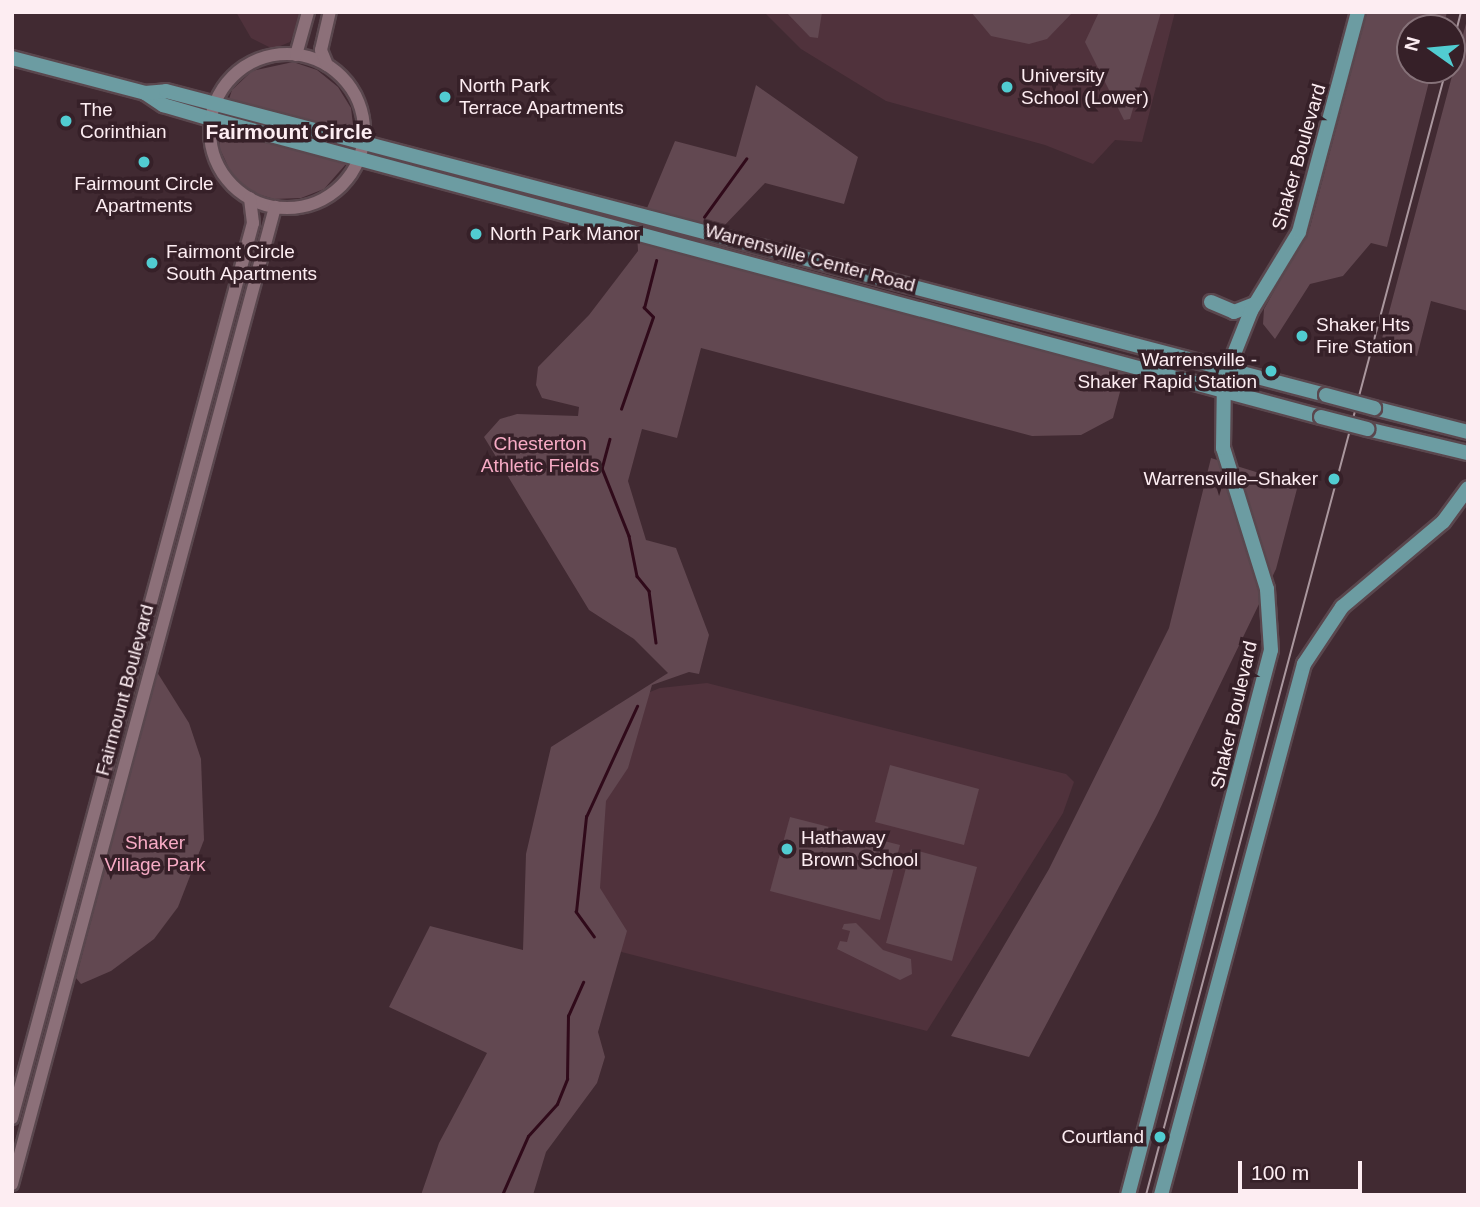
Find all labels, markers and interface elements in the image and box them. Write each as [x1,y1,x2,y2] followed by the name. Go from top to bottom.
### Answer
[1396,14,1466,84] north arrow
[1400,35,1424,53] text: N
[1021,65,1149,109] place label: University School (Lower)
[459,75,625,119] place label: North Park Terrace Apartments
[999,79,1015,95] marker: University School (Lower)
[1267,81,1331,233] street label: Shaker Boulevard
[437,89,453,105] marker: North Park Terrace Apartments
[80,99,167,143] place label: The Corinthian
[58,113,74,129] marker: The Corinthian
[206,119,372,145] district label: Fairmount Circle
[136,154,152,170] marker: Fairmount Circle Apartments
[74,173,214,217] place label: Fairmount Circle Apartments
[702,219,918,297] street label: Warrensville Center Road
[490,223,640,245] place label: North Park Manor
[468,226,484,242] marker: North Park Manor
[166,241,318,285] place label: Fairmont Circle South Apartments
[144,255,160,271] marker: Fairmont Circle South Apartments
[1316,314,1413,358] place label: Shaker Hts Fire Station
[1294,328,1310,344] marker: Shaker Hts Fire Station
[1077,349,1257,393] place label: Warrensville - Shaker Rapid Station
[1263,363,1279,379] marker: Warrensville - Shaker Rapid Station
[481,433,599,477] park label: Chesterton Athletic Fields
[1143,468,1318,490] place label: Warrensville–Shaker
[1324,469,1344,489] marker: Warrensville–Shaker
[91,602,159,778] street label: Fairmount Boulevard
[1206,639,1262,791] street label: Shaker Boulevard
[801,827,918,871] place label: Hathaway Brown School
[104,832,206,876] park label: Shaker Village Park
[779,841,795,857] marker: Hathaway Brown School
[1062,1126,1144,1148] place label: Courtland
[1150,1127,1170,1147] marker: Courtland
[1242,1148,1366,1192] scale bar
[1251,1161,1309,1184] text: 100 m

